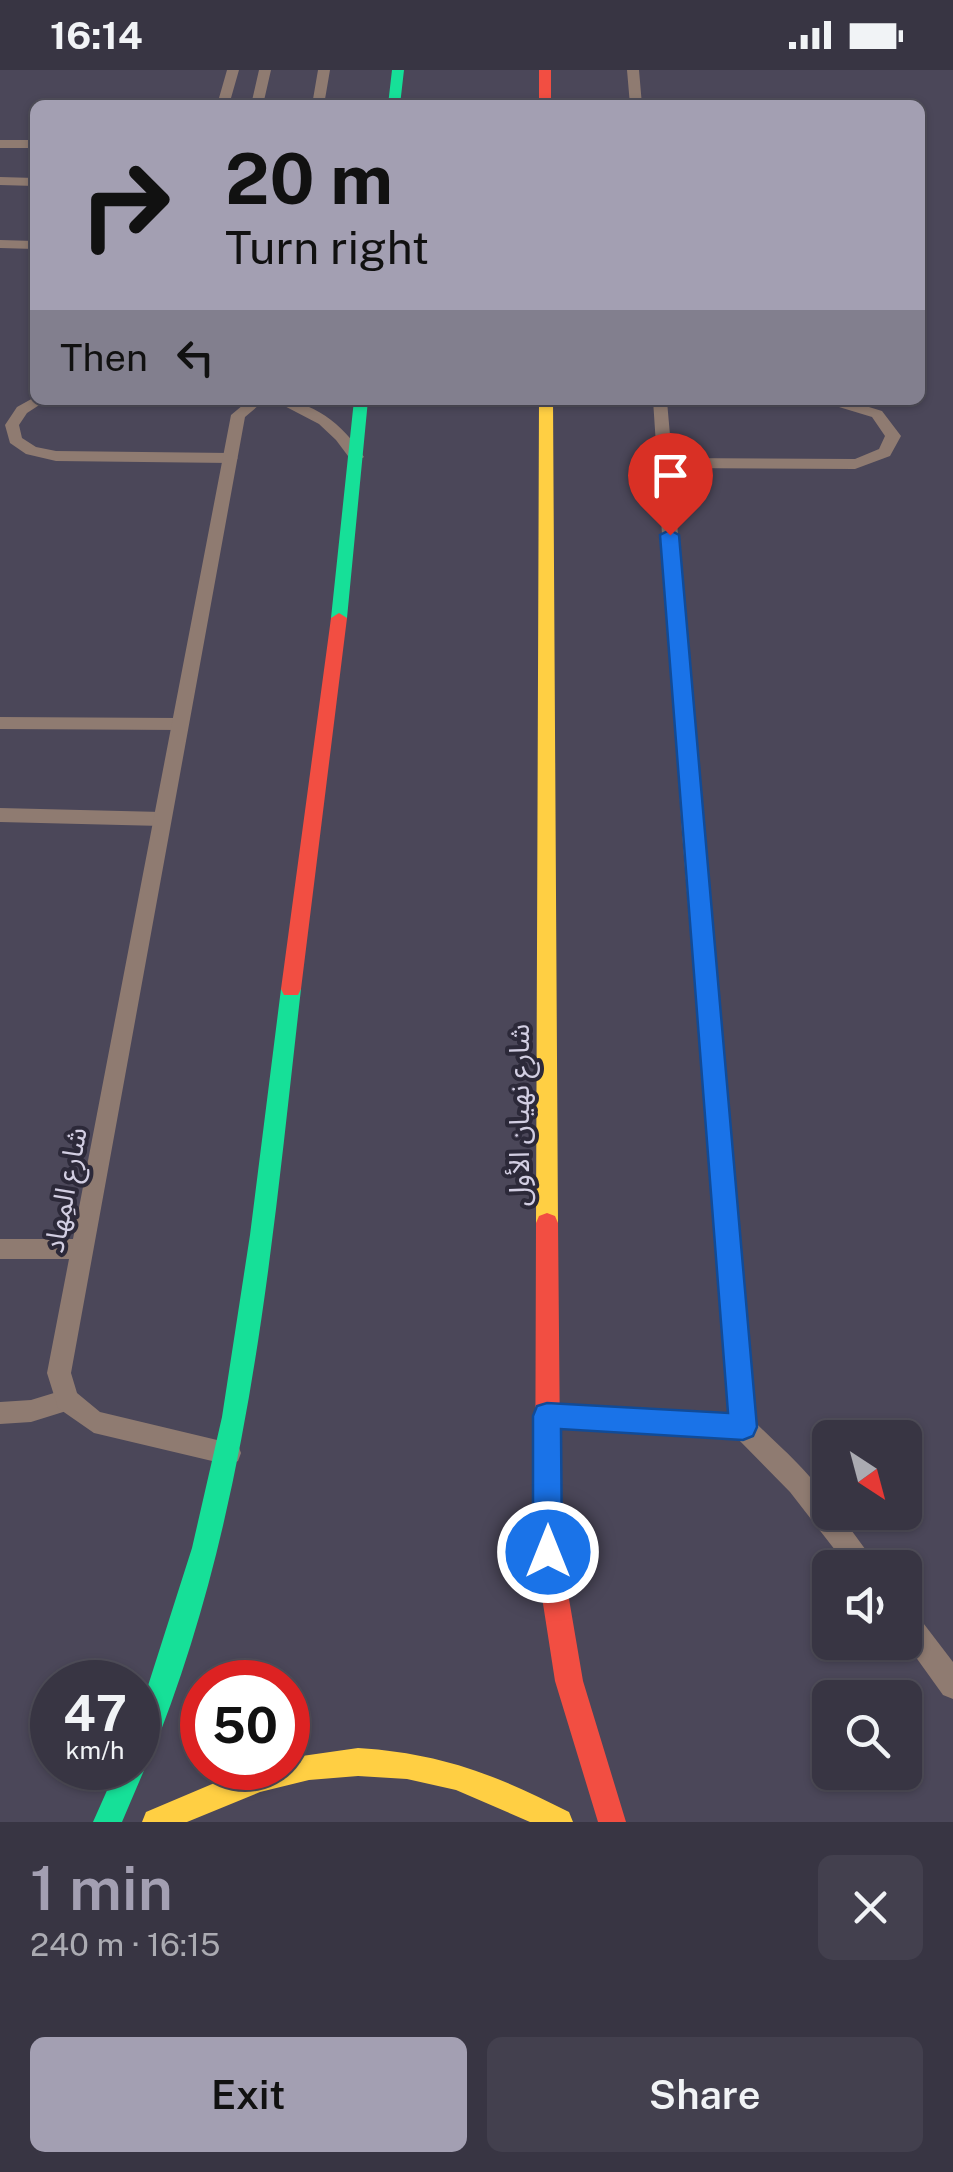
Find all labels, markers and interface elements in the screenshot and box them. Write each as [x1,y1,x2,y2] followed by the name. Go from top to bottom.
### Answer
[50,13,143,58] text: 16:14
[225,137,393,220] text: 20 m
[60,140,190,270] icon: right
[225,221,429,274] text: Turn right
[168,330,223,385] icon: left
[60,335,148,380] text: Then
[628,433,713,536] pin
[643,448,698,503] icon: arrive
[502,1024,540,1206] street label: شارع نهيان الأول
[36,1124,98,1256] street label: شارع المِهاد
[812,1420,922,1530] north arrow
[812,1420,922,1790] map controls
[496,1500,600,1604] position arrow
[812,1550,922,1660] button: sound
[180,1660,310,1790] speed limit sign: 50
[812,1680,922,1790] button: search
[63,1683,127,1742] text: 47
[66,1735,124,1765] text: km/h
[30,1853,173,1924] text: 1 min
[818,1855,923,1960] button: close
[30,1926,221,1963] text: 240 m · 16:15
[30,2037,467,2152] button: Exit
[487,2037,923,2152] button: Share

